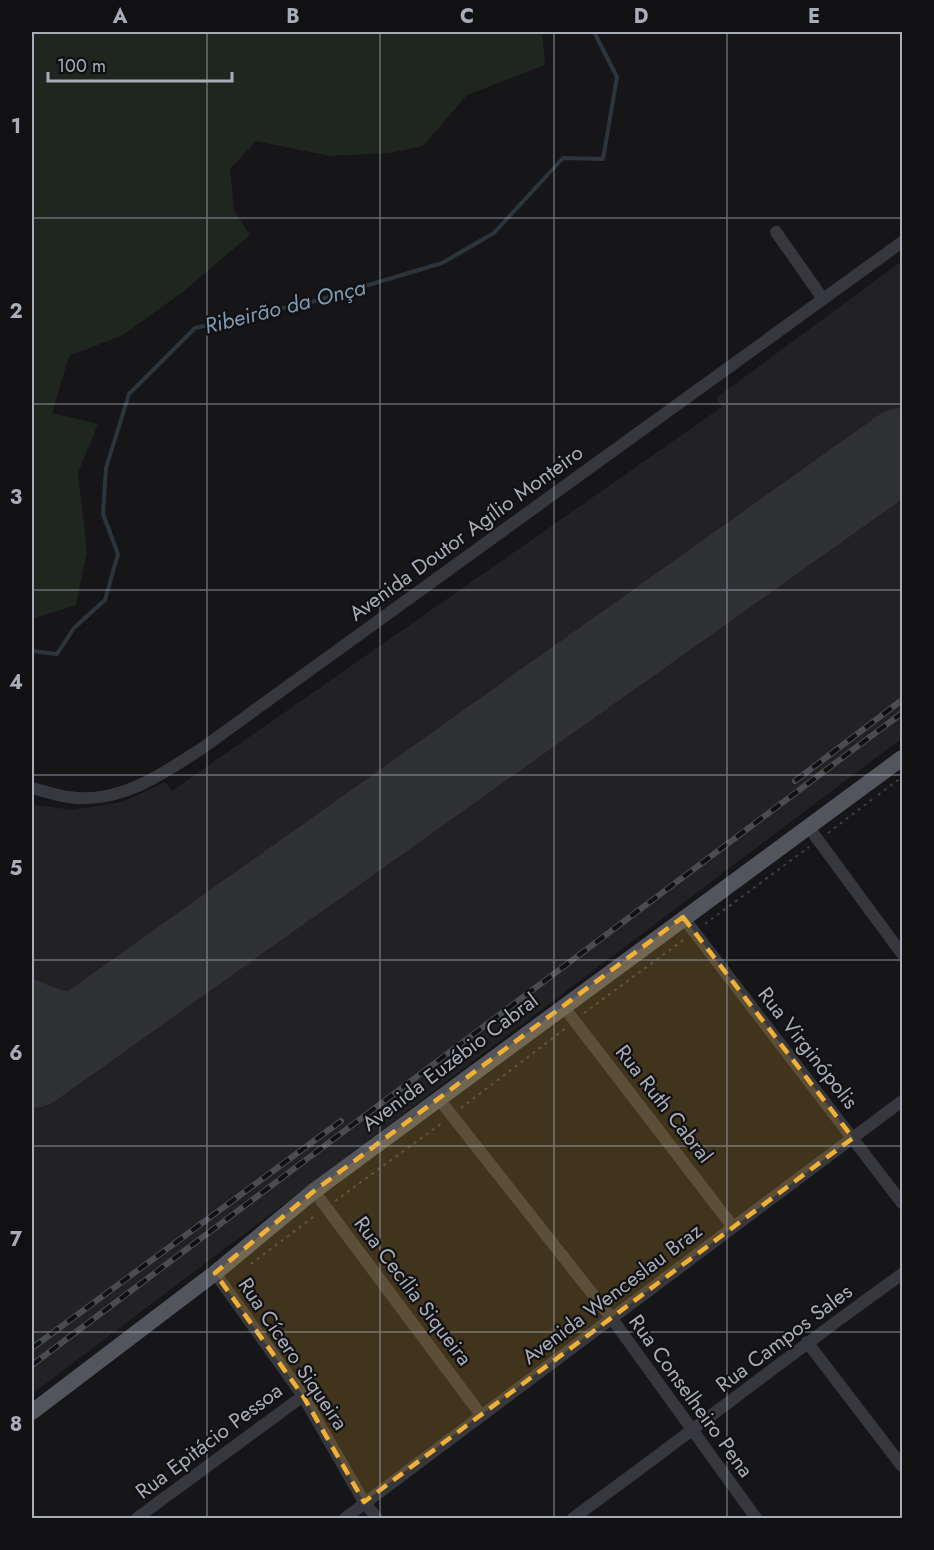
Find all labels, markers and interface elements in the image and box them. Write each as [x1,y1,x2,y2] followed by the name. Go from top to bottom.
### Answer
[112,2,128,31] text: A
[286,2,300,31] text: B
[460,2,474,31] text: C
[634,2,648,31] text: D
[808,2,820,31] text: E
[48,45,232,83] scale bar
[57,53,106,79] text: 100 m
[11,112,21,141] text: 1
[201,270,369,342] water label: Ribeirão da Onça
[9,297,23,326] text: 2
[343,438,589,628] street label: Avenida Doutor Agílio Monteiro
[10,483,22,512] text: 3
[9,668,23,697] text: 4
[10,854,23,883] text: 5
[751,981,865,1115] street label: Rua Virginópolis
[356,986,544,1138] street label: Avenida Euzébio Cabral
[608,1038,720,1170] street label: Rua Ruth Cabral
[9,1039,23,1068] text: 6
[347,1210,479,1372] street label: Rua Cecília Siqueira
[516,1216,709,1372] street label: Avenida Wenceslau Braz
[10,1225,23,1254] text: 7
[231,1272,355,1436] street label: Rua Cícero Siqueira
[709,1277,859,1399] street label: Rua Campos Sales
[622,1308,760,1484] street label: Rua Conselheiro Pena
[129,1376,289,1506] street label: Rua Epitácio Pessoa
[10,1410,22,1439] text: 8

